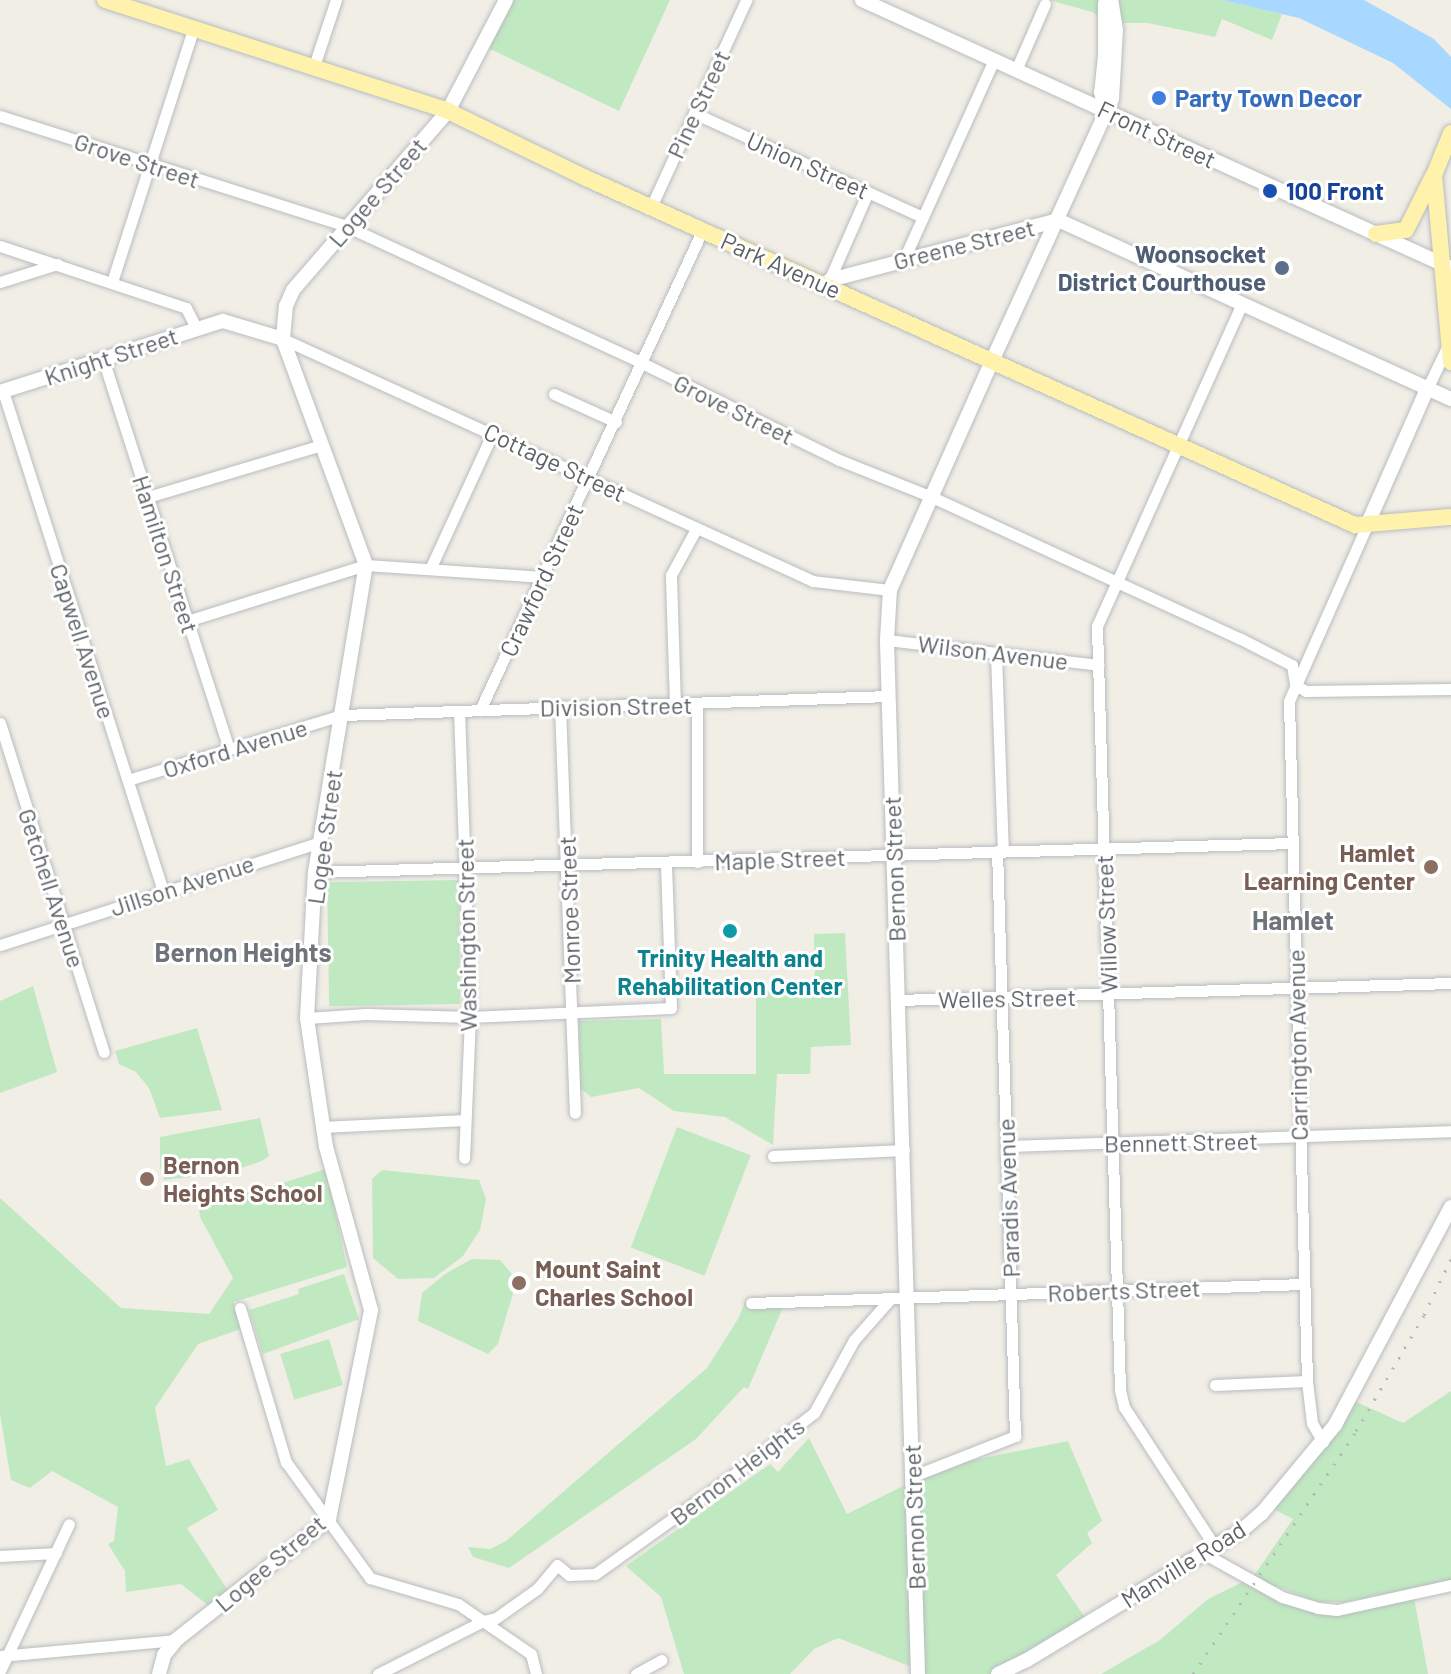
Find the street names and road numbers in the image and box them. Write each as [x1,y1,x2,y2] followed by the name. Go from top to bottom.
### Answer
[660,45,736,163] street label: Pine Street
[1093,94,1221,174] street label: Front Street
[742,125,874,205] street label: Union Street
[71,126,203,194] street label: Grove Street
[322,131,432,253] street label: Logee Street
[890,213,1038,275] street label: Greene Street
[717,226,845,304] street label: Park Avenue
[41,321,181,391] street label: Knight Street
[669,368,799,450] street label: Grove Street
[480,417,630,507] street label: Cottage Street
[127,471,205,637] street label: Hamilton Street
[493,499,589,661] street label: Crawford Street
[44,560,122,722] street label: Capwell Avenue
[916,628,1070,676] street label: Wilson Avenue
[540,690,692,722] street label: Division Street
[159,712,311,784] street label: Oxford Avenue
[300,768,348,906] street label: Logee Street
[877,796,911,942] street label: Bernon Street
[13,805,91,971] street label: Getchell Avenue
[552,836,586,984] street label: Monroe Street
[450,838,482,1032] street label: Washington Street
[714,842,846,876] street label: Maple Street
[106,848,258,922] street label: Jillson Avenue
[1089,854,1123,994] street label: Willow Street
[1281,949,1313,1141] street label: Carrington Avenue
[938,982,1076,1014] street label: Welles Street
[991,1118,1025,1278] street label: Paradis Avenue
[1104,1126,1258,1158] street label: Bennett Street
[1047,1273,1201,1307] street label: Roberts Street
[664,1411,810,1531] street label: Bernon Heights
[897,1444,931,1590] street label: Bernon Street
[209,1508,331,1618] street label: Logee Street
[1115,1514,1251,1614] street label: Manville Road

